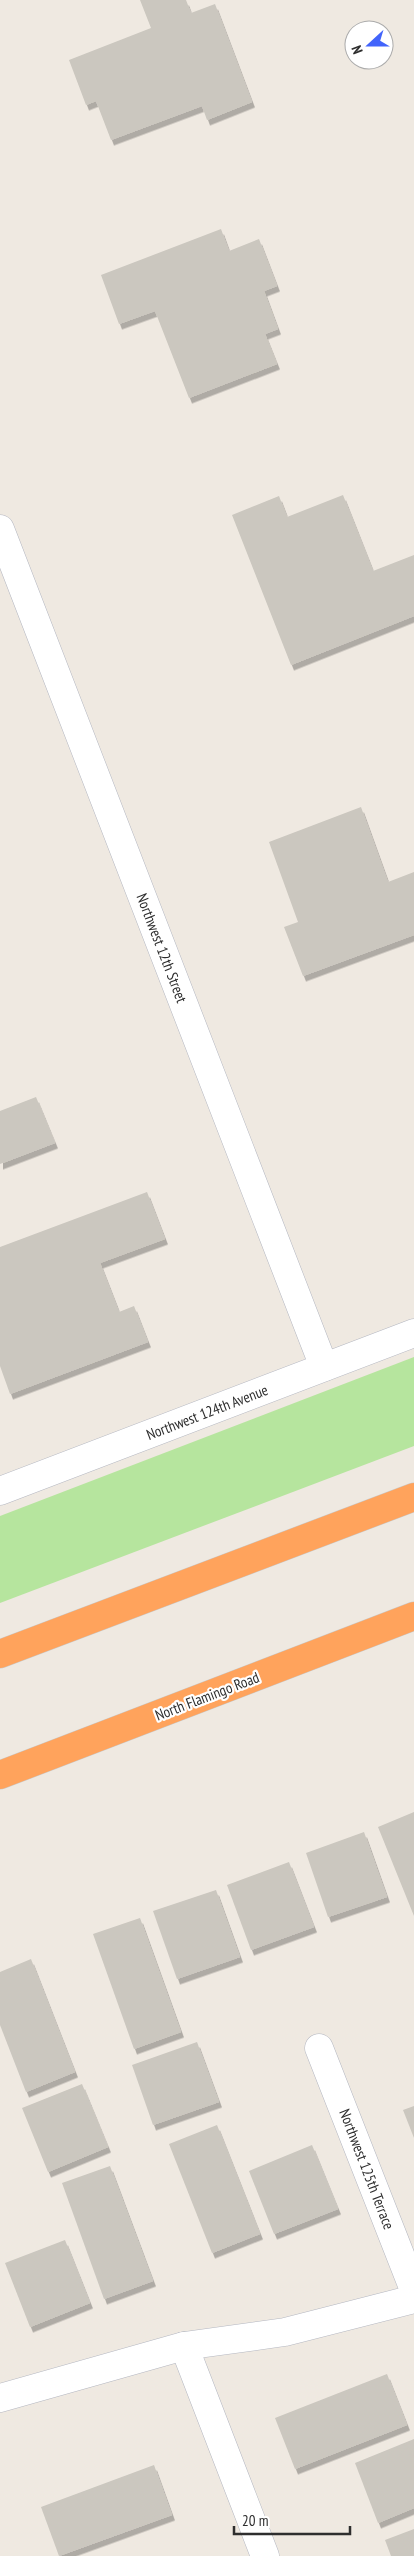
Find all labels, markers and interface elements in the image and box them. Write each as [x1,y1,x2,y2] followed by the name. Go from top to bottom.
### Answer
[344,20,394,70] north arrow
[347,43,367,56] text: N
[132,891,192,1005] street label: Northwest 12th Street
[144,1380,270,1444] street label: Northwest 124th Avenue
[152,1667,262,1725] street label: North Flamingo Road
[335,2106,399,2232] street label: Northwest 125th Terrace
[234,2504,350,2536] scale bar
[242,2511,268,2530] text: 20 m

